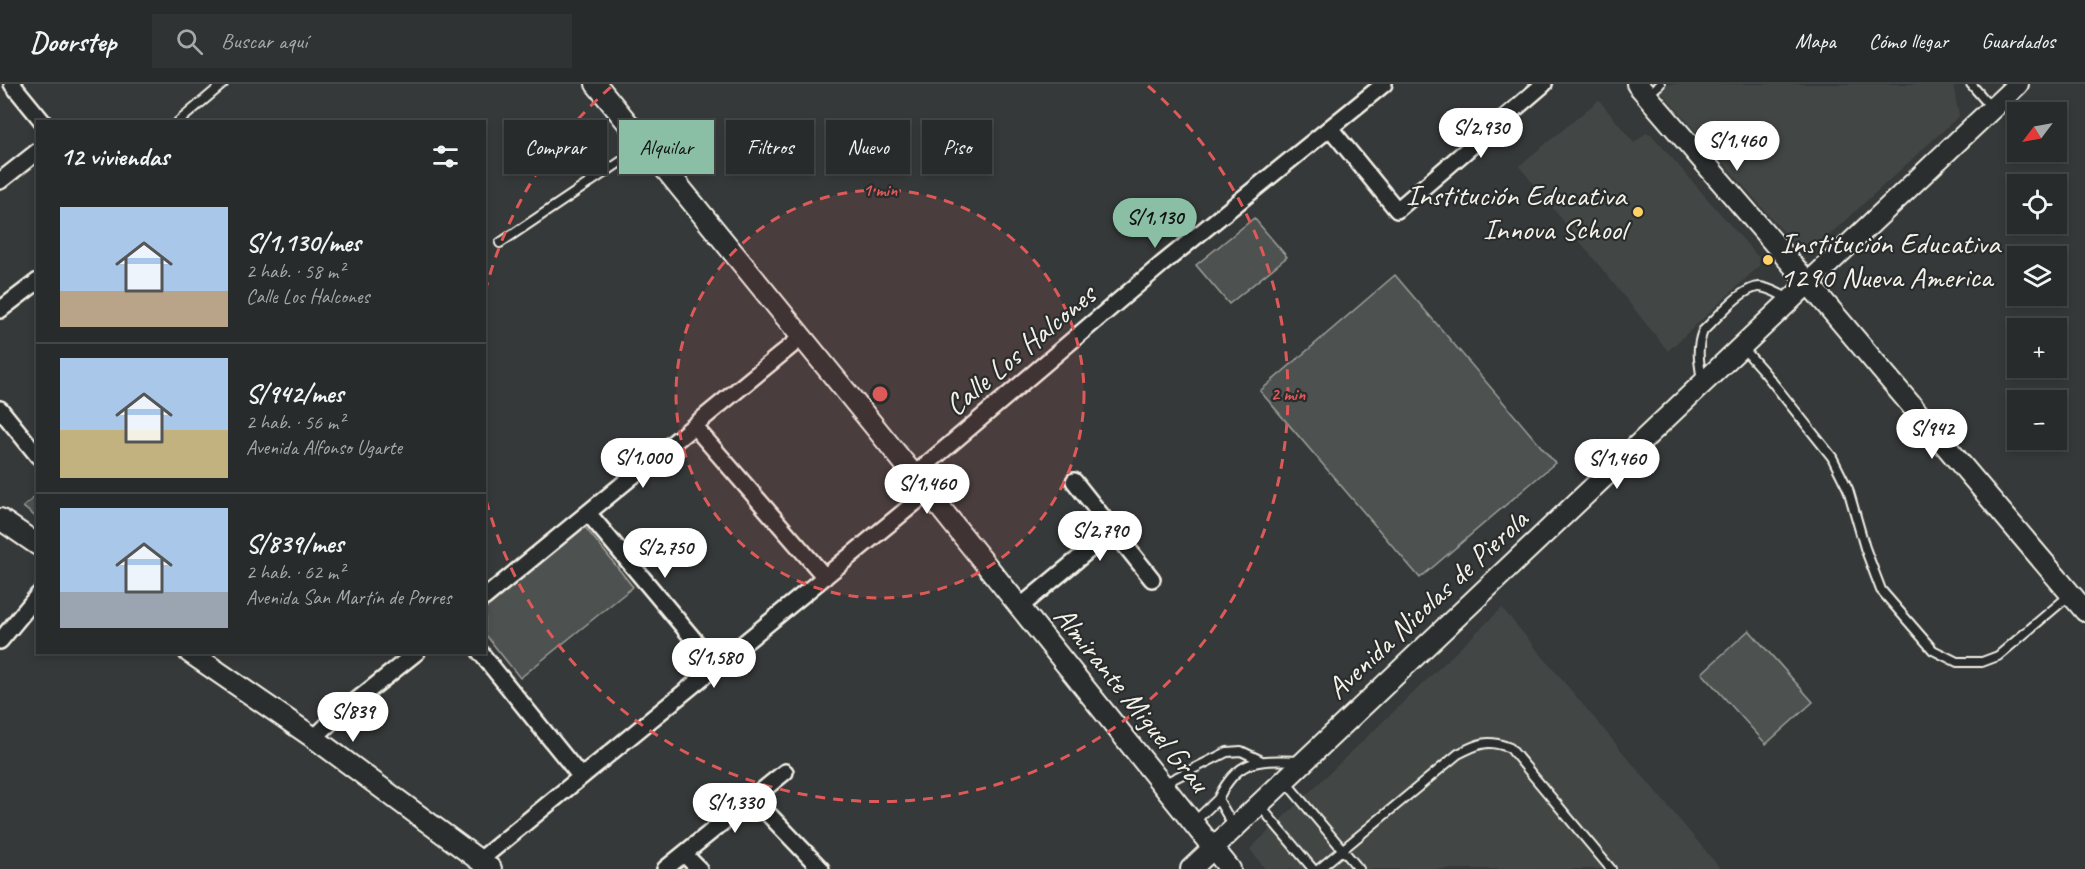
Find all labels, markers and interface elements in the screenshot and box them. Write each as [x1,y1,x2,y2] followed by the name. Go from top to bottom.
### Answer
[152,14,572,68] search box
[30,24,116,59] text: Doorstep
[173,25,206,58] icon: search
[221,27,307,55] text: Buscar aquí
[1795,28,1836,54] text: Mapa
[1869,28,1948,54] text: Cómo llegar
[1981,28,2055,54] text: Guardados
[2007,102,2067,162] north arrow
[2007,102,2067,450] map controls
[1426,108,1536,159] pin: S/2,930
[1453,115,1509,140] text: S/2,930
[504,120,607,174] chip: Comprar
[619,120,714,174] chip: Alquilar
[726,120,814,174] chip: Filtros
[826,120,910,174] chip: Nuevo
[922,120,992,174] chip: Piso
[1682,121,1792,172] pin: S/1,460
[1709,128,1765,153] text: S/1,460
[60,140,169,173] text: 12 viviendas
[429,140,462,173] icon: filters
[2007,174,2067,234] button: locate
[1406,176,1631,248] place label: Institución Educativa Innova School
[863,179,898,201] text: 1 min
[1100,198,1210,249] pin: S/1,130
[1127,205,1183,230] text: S/1,130
[1631,205,1645,219] marker: Institución Educativa Innova School
[1780,224,2002,296] place label: Institución Educativa 1290 Nueva America
[246,226,361,259] text: S/1,130/mes
[108,231,180,303] icon: home
[2007,246,2067,306] button: layers
[1761,253,1775,267] marker: Institución Educativa 1290 Nueva America
[246,259,344,284] text: 2 hab. · 58 m²
[937,274,1105,424] street label: Calle Los Halcones
[246,284,369,309] text: Calle Los Halcones
[2007,318,2067,378] button: +
[246,377,343,410] text: S/942/mes
[108,382,180,454] icon: home
[1271,383,1306,405] text: 2 min
[870,384,890,404] centre of rings
[2007,390,2067,450] button: −
[1890,409,1974,460] pin: S/942
[246,410,344,435] text: 2 hab. · 56 m²
[1910,416,1954,441] text: S/942
[246,435,402,460] text: Avenida Alfonso Ugarte
[588,438,698,489] pin: S/1,000
[1562,439,1672,490] pin: S/1,460
[615,445,671,470] text: S/1,000
[1589,446,1645,471] text: S/1,460
[872,464,982,515] pin: S/1,460
[899,471,955,496] text: S/1,460
[1318,499,1537,707] street label: Avenida Nicolas de Pierola
[1045,511,1155,562] pin: S/2,790
[1072,518,1128,543] text: S/2,790
[246,527,343,560] text: S/839/mes
[610,528,720,579] pin: S/2,750
[108,532,180,604] icon: home
[637,535,693,560] text: S/2,750
[246,560,344,585] text: 2 hab. · 62 m²
[246,585,451,610] text: Avenida San Martín de Porres
[1045,598,1220,801] street label: Almirante Miguel Grau
[659,638,769,689] pin: S/1,580
[686,645,742,670] text: S/1,580
[311,692,395,743] pin: S/839
[331,699,375,724] text: S/839
[680,783,790,834] pin: S/1,330
[707,790,763,815] text: S/1,330

